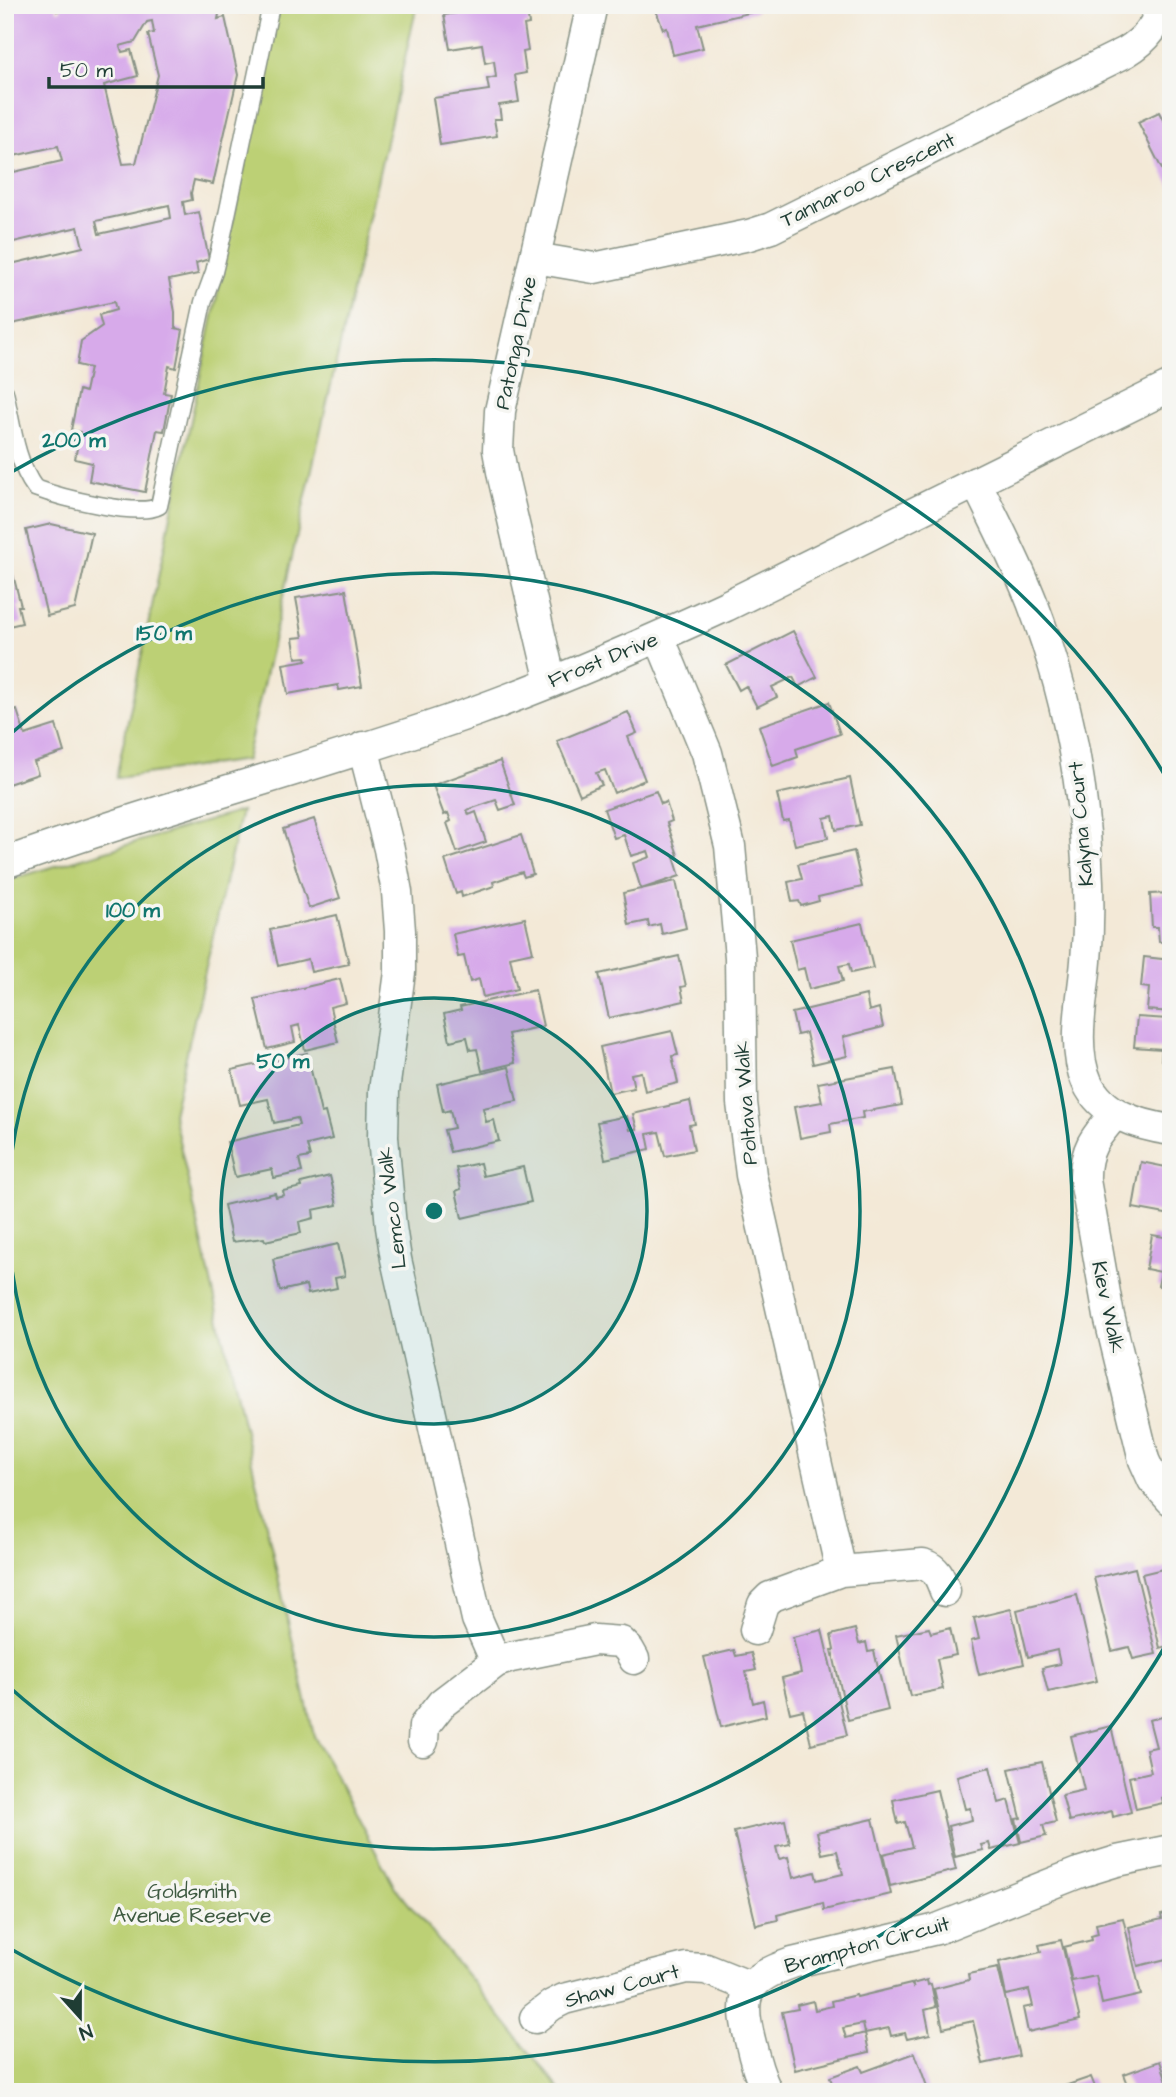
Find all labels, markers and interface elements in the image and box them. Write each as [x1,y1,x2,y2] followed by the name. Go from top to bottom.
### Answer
[49,46,262,90] scale bar
[60,56,114,85] text: 50 m
[776,125,961,235] street label: Tannaroo Crescent
[488,274,546,413] street label: Patonga Drive
[41,426,106,455] text: 200 m
[136,619,192,648] text: 150 m
[544,625,662,695] street label: Frost Drive
[1061,760,1103,888] street label: Kalyna Court
[106,896,161,925] text: 100 m
[727,1040,765,1166] street label: Poltava Walk
[257,1047,310,1076] text: 50 m
[370,1145,414,1271] street label: Lemco Walk
[422,1199,446,1223] centre of rings
[1084,1258,1132,1356] street label: Kiev Walk
[113,1877,271,1930] park label: Goldsmith Avenue Reserve
[781,1909,953,1982] street label: Brampton Circuit
[562,1957,683,2015] street label: Shaw Court
[46,1982,116,2052] north arrow
[75,2017,96,2046] text: N

